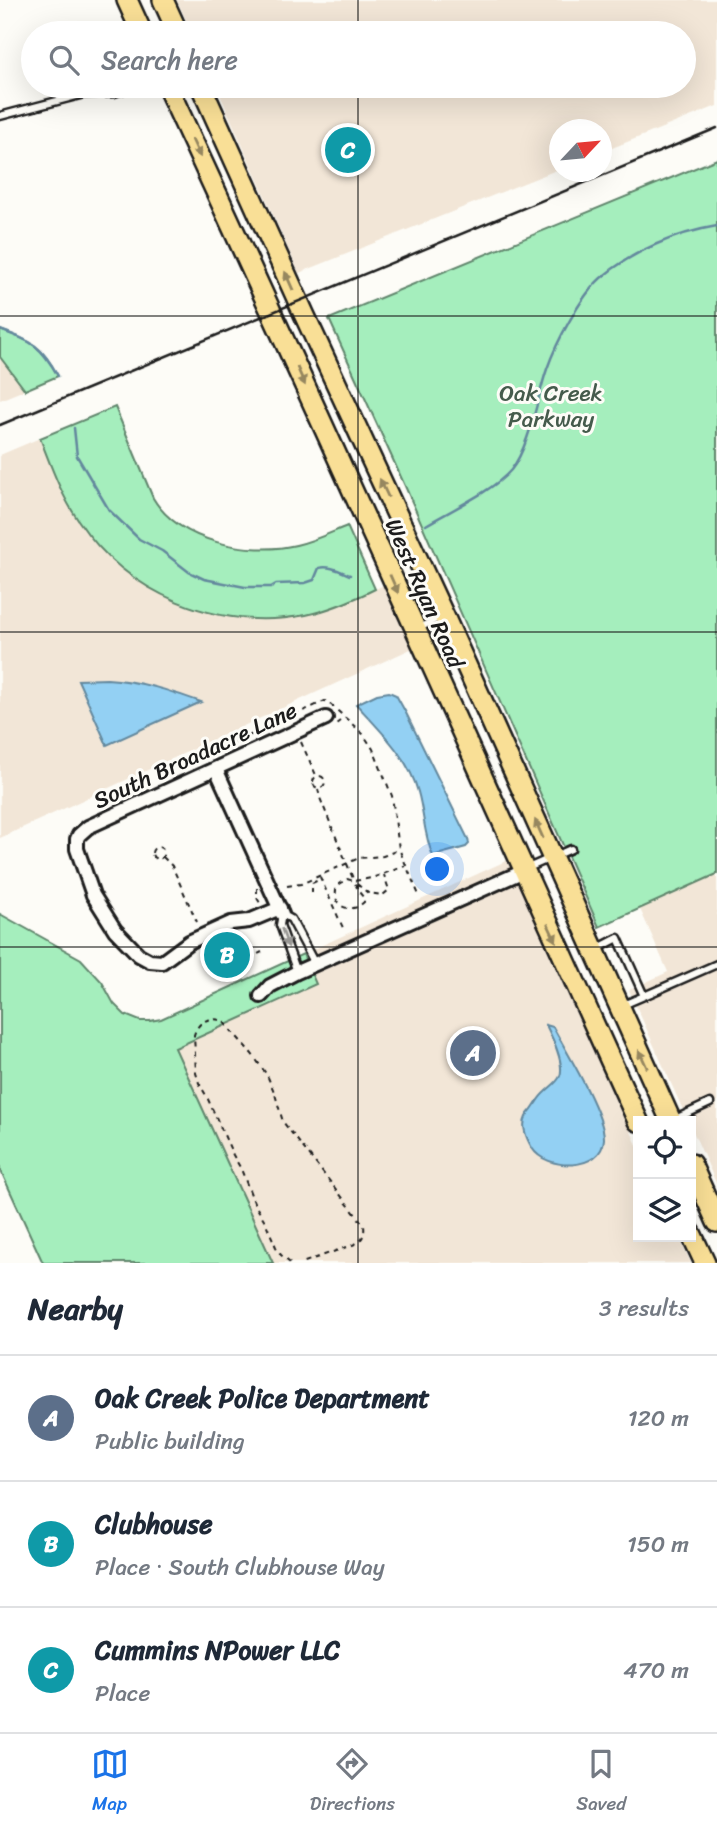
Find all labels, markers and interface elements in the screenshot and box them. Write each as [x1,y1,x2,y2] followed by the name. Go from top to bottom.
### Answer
[21,21,696,98] search box
[101,37,238,83] text: Search here
[45,41,83,79] icon: search
[549,119,612,182] north arrow
[325,124,371,176] pin: C
[190,137,201,158] one-way arrow
[283,271,295,291] one-way arrow
[295,366,307,386] one-way arrow
[499,373,603,440] park label: Oak Creek Parkway
[379,478,390,498] one-way arrow
[373,512,477,677] street label: West Ryan Road
[388,574,400,594] one-way arrow
[86,690,304,821] street label: South Broadacre Lane
[533,819,545,839] one-way arrow
[420,852,454,886] your location
[547,922,558,943] one-way arrow
[280,927,291,948] one-way arrow
[204,929,250,981] pin: B
[450,1027,496,1079] pin: A
[637,1048,648,1069] one-way arrow
[633,1116,696,1242] map controls
[633,1116,696,1179] button: locate
[633,1179,696,1242] button: layers
[28,1282,123,1336] text: Nearby
[599,1288,689,1329] text: 3 results
[95,1375,430,1421] text: Oak Creek Police Department
[43,1398,59,1439] text: A
[628,1398,689,1439] text: 120 m
[95,1421,245,1462] text: Public building
[95,1501,213,1547] text: Clubhouse
[44,1524,58,1565] text: B
[627,1524,689,1565] text: 150 m
[95,1547,385,1588] text: Place · South Clubhouse Way
[95,1627,340,1673] text: Cummins NPower LLC
[44,1650,58,1691] text: C
[623,1650,689,1691] text: 470 m
[95,1673,150,1714] text: Place
[91,1745,129,1820] tab: Map
[310,1745,395,1820] tab: Directions
[576,1745,626,1820] tab: Saved

